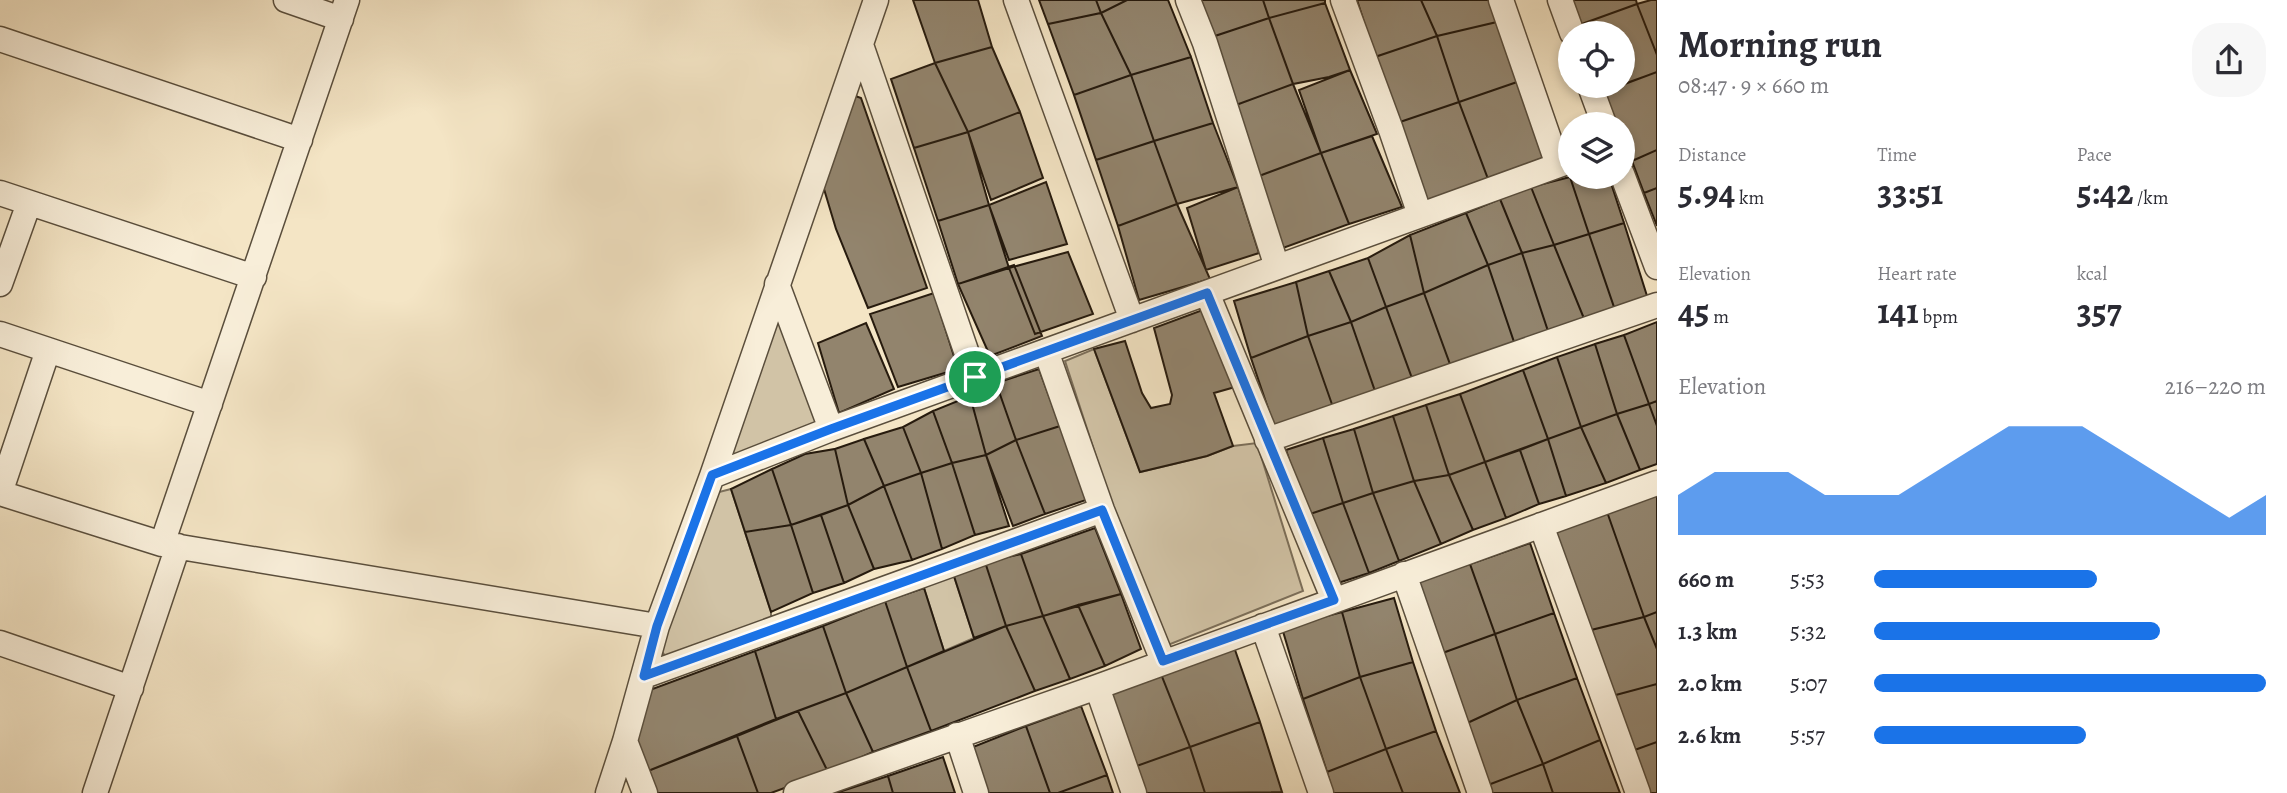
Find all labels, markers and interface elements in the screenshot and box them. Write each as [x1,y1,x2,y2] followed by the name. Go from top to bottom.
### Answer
[1678,18,1882,70] text: Morning run
[1558,21,1635,189] map controls
[1558,21,1635,98] button: locate
[2192,23,2266,97] button: share
[1678,70,1829,101] text: 08:47 · 9 × 660 m
[1558,112,1635,189] button: layers
[1678,142,1746,168] text: Distance
[1877,142,1917,168] text: Time
[2077,142,2112,168] text: Pace
[1678,168,1735,216] text: 5.94
[1877,168,1943,216] text: 33:51
[2077,168,2133,216] text: 5:42
[1735,185,1764,211] text: km
[2133,185,2169,211] text: /km
[1678,261,1751,287] text: Elevation
[1877,261,1957,287] text: Heart rate
[2077,261,2107,287] text: kcal
[1678,287,1709,335] text: 45
[1877,287,1919,335] text: 141
[2077,287,2122,335] text: 357
[1709,304,1729,330] text: m
[1919,304,1958,330] text: bpm
[945,347,1005,407] pin
[956,358,994,396] icon: arrive
[1678,371,1766,402] text: Elevation
[2165,371,2266,402] text: 216–220 m
[1678,564,1734,595] text: 660 m
[1790,564,1825,595] text: 5:53
[1678,616,1738,647] text: 1.3 km
[1790,616,1826,647] text: 5:32
[1678,668,1742,699] text: 2.0 km
[1790,668,1827,699] text: 5:07
[1678,720,1741,751] text: 2.6 km
[1790,720,1825,751] text: 5:57

